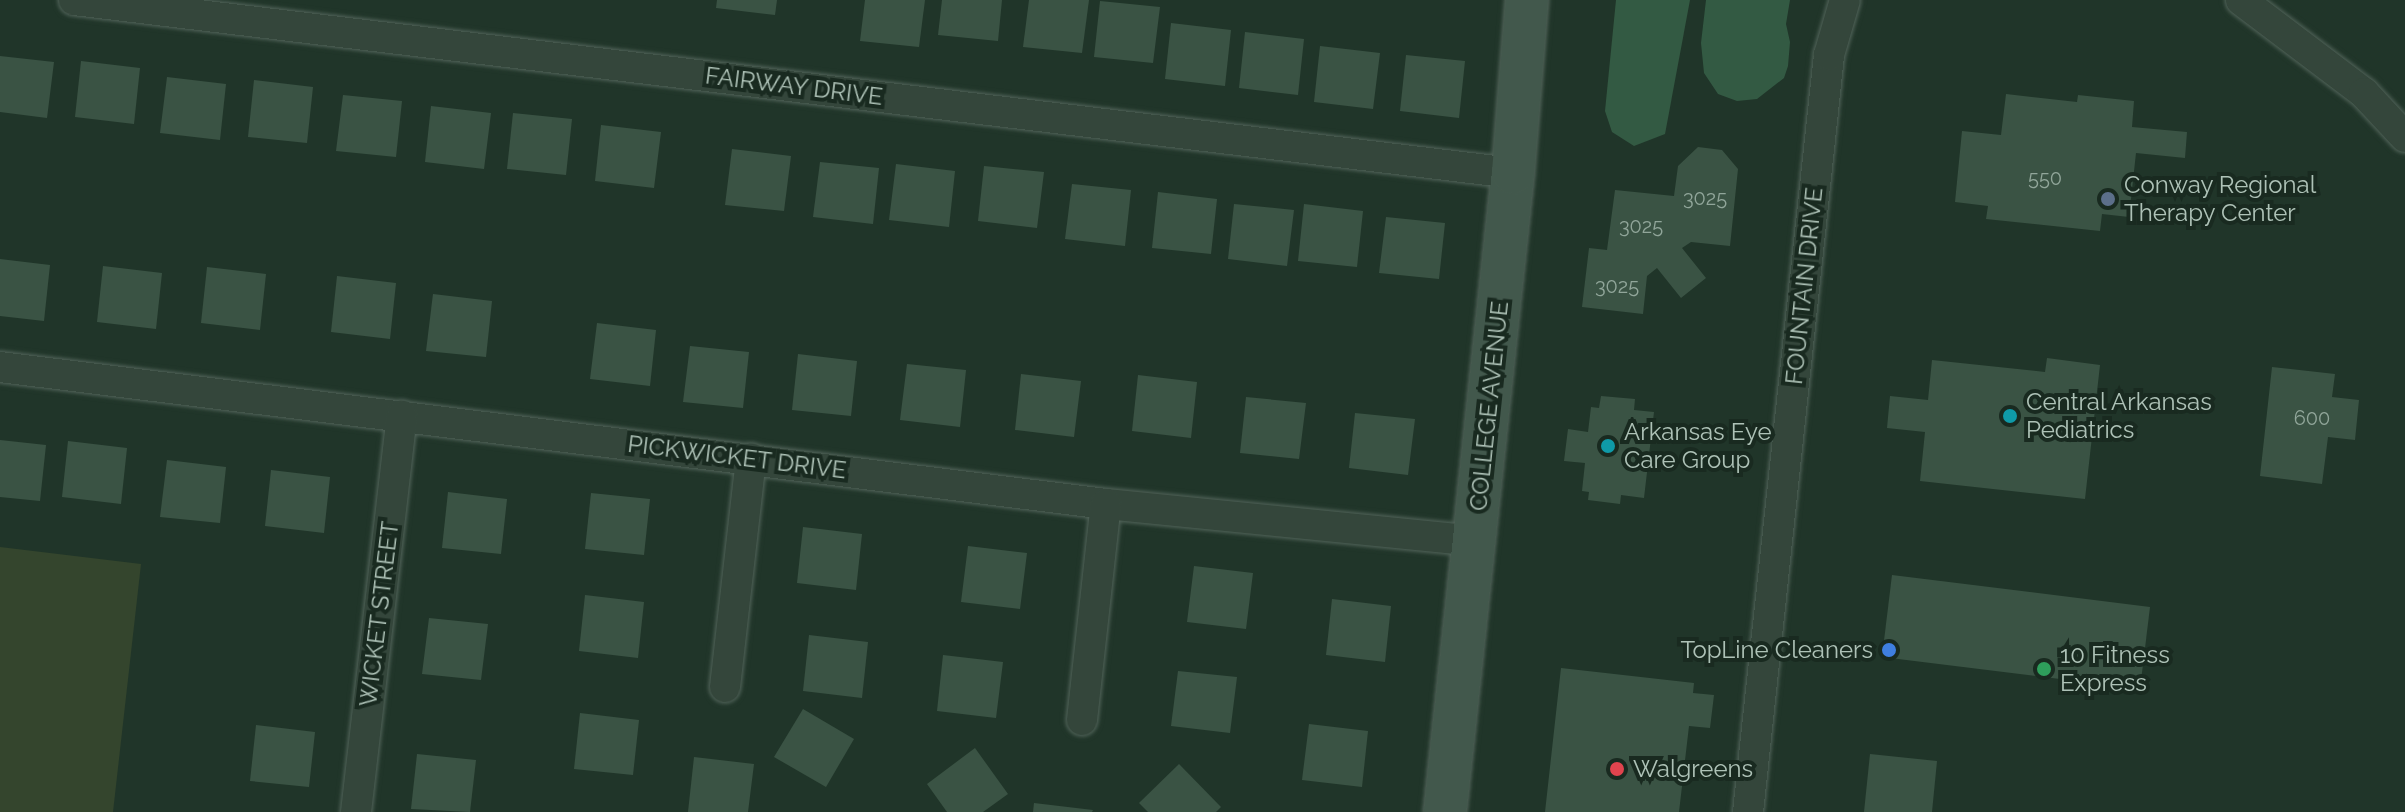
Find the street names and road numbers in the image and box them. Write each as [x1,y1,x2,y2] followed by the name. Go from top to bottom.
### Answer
[703,61,885,111] street label: FAIRWAY DRIVE
[1779,186,1829,386] street label: FOUNTAIN DRIVE
[1464,299,1514,513] street label: COLLEGE AVENUE
[626,429,848,485] street label: PICKWICKET DRIVE
[353,519,405,709] street label: WICKET STREET

